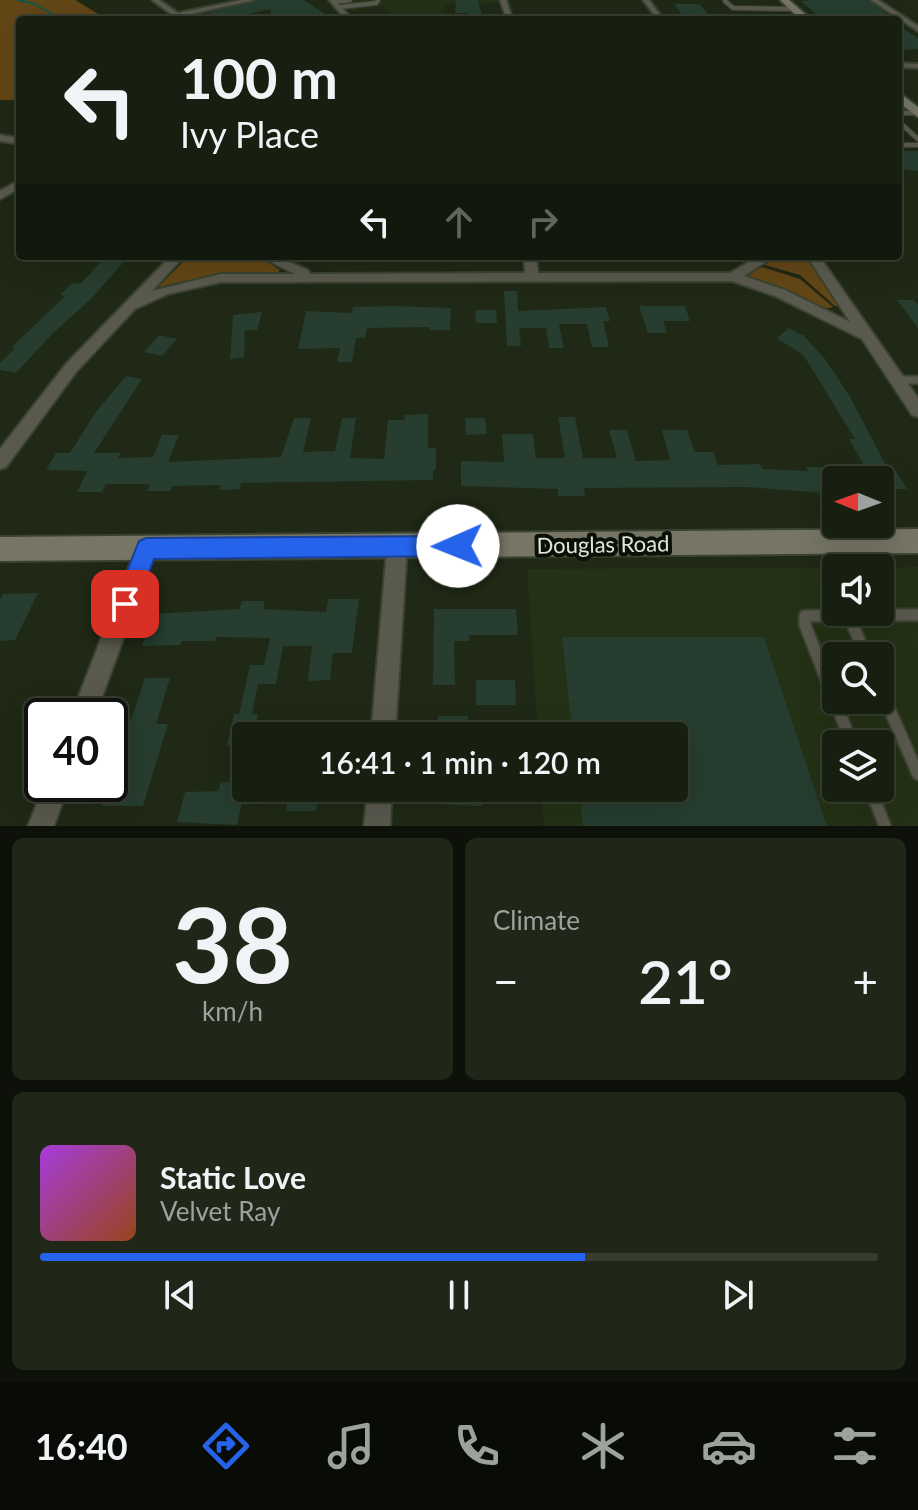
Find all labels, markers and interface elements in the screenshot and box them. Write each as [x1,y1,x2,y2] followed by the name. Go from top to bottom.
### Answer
[180,44,338,111] text: 100 m
[48,48,152,152] icon: left
[180,112,319,156] text: Ivy Place
[353,200,397,244] icon: left
[437,200,481,244] icon: ahead
[521,200,565,244] icon: right
[822,466,894,538] north arrow
[822,466,894,802] map controls
[416,504,500,588] position arrow
[536,529,670,559] street label: Douglas Road
[822,554,894,626] button: sound
[91,570,159,638] pin
[103,582,147,626] icon: arrive
[822,642,894,714] button: search
[24,698,128,802] speed limit sign: 40
[822,730,894,802] button: layers
[319,744,601,780] text: 16:41 · 1 min · 120 m
[172,880,293,1005] text: 38
[493,904,580,936] text: Climate
[638,945,733,1017] text: 21°
[493,955,519,1007] text: −
[852,955,878,1007] text: +
[202,995,263,1027] text: km/h
[160,1159,306,1195] text: Static Love
[160,1195,280,1227] text: Velvet Ray
[158,1273,202,1317] icon: previous
[437,1273,481,1317] icon: pause
[716,1273,760,1317] icon: next
[198,1418,254,1474] icon: directions
[323,1418,379,1474] icon: music
[449,1418,505,1474] icon: phone
[575,1418,631,1474] icon: climate
[701,1418,757,1474] icon: car
[827,1418,883,1474] icon: filters
[35,1424,128,1468] text: 16:40

